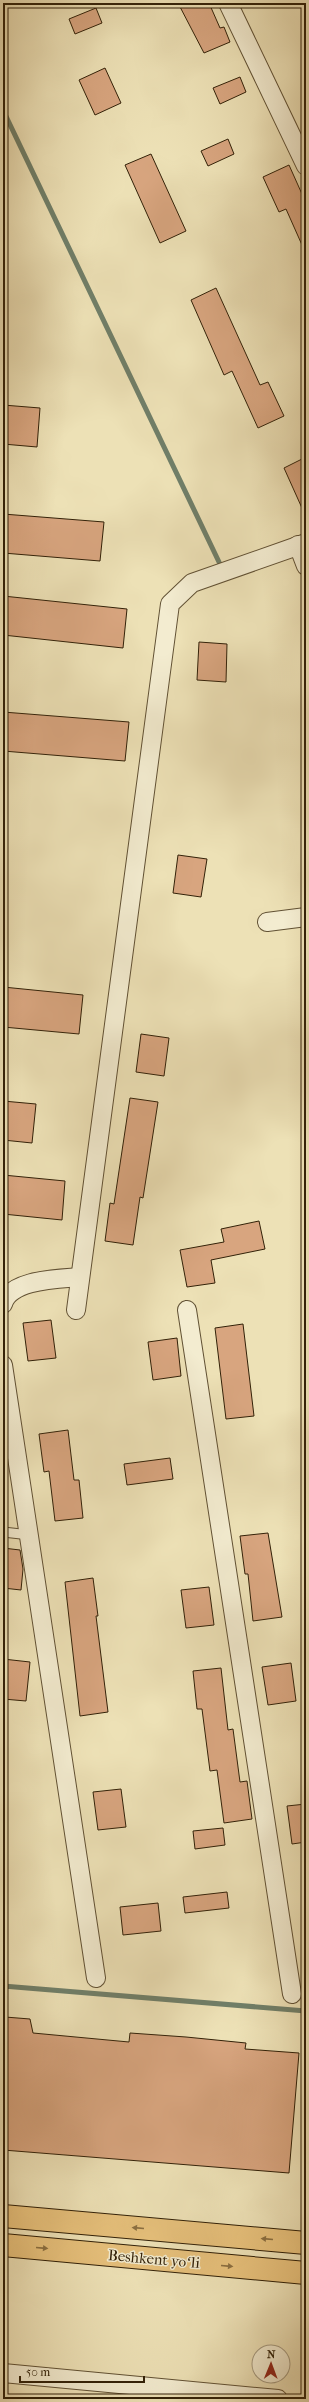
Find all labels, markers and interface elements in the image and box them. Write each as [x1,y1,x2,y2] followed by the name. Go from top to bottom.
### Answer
[132,2224,144,2231] one-way arrow
[261,2236,273,2243] one-way arrow
[36,2245,48,2252] one-way arrow
[107,2246,201,2272] street label: Beshkent yoʻli
[221,2262,233,2269] one-way arrow
[251,2344,291,2384] north arrow
[267,2348,276,2361] text: N
[20,2358,144,2384] scale bar
[26,2365,50,2379] text: 50 m

